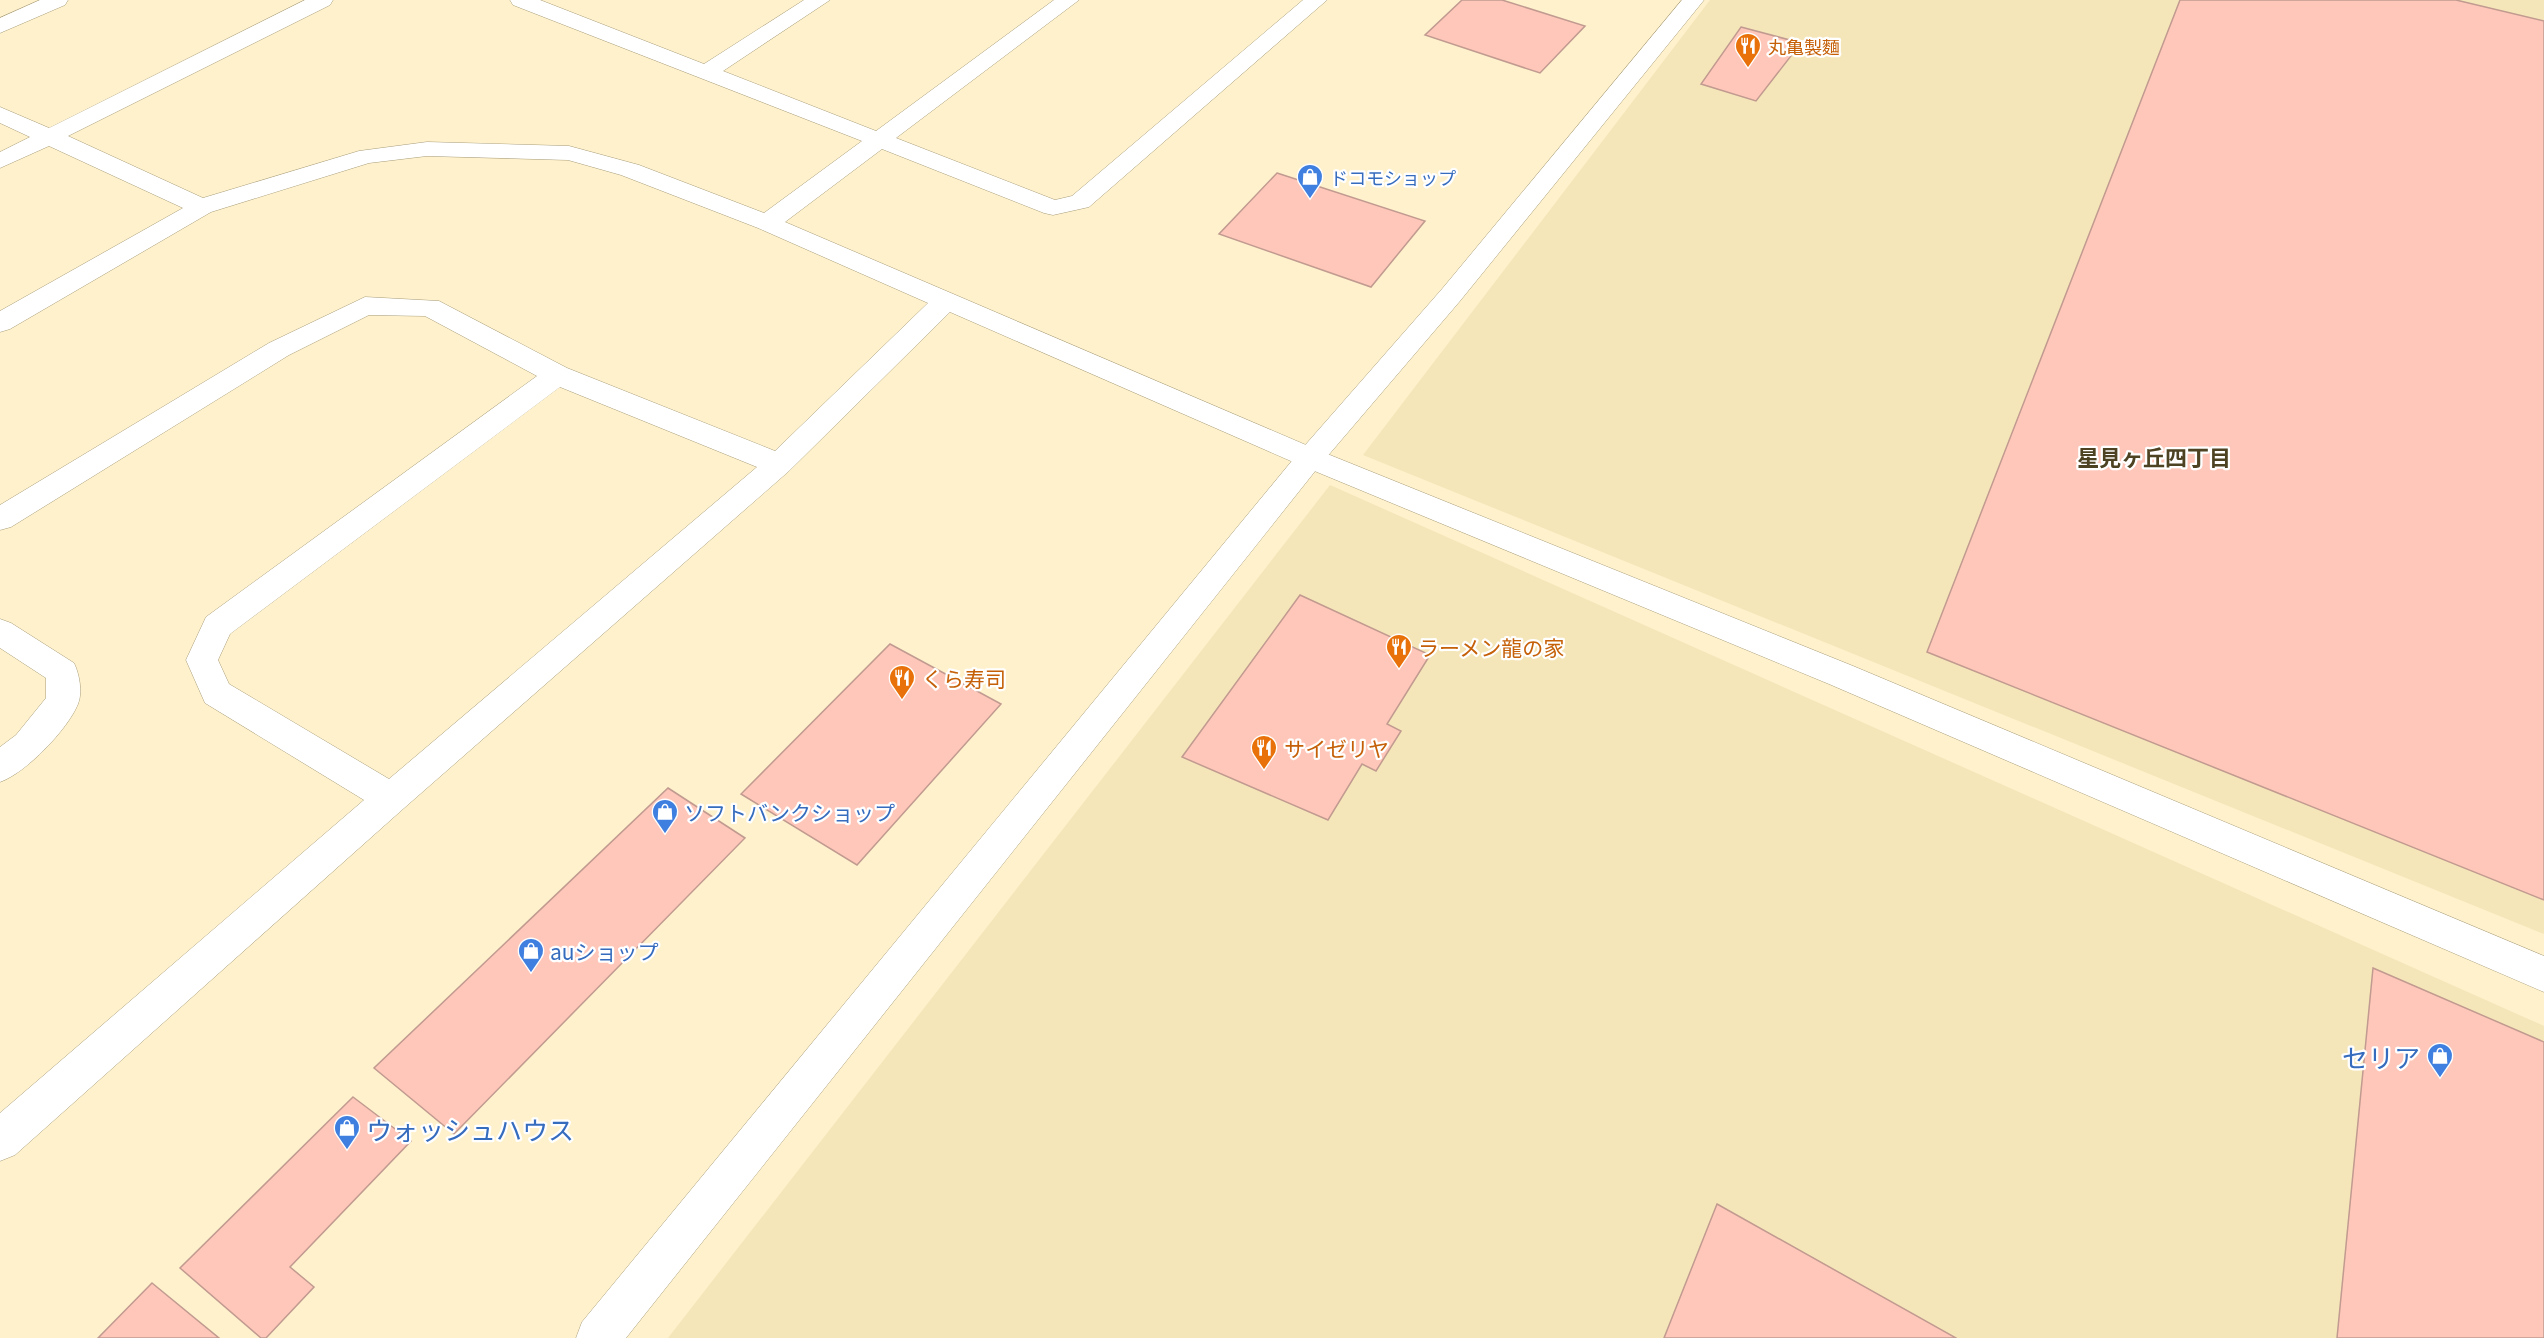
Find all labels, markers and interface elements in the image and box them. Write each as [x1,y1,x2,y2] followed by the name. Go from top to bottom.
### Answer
[1733,31,1763,69] restaurant icon: 丸亀製麵
[1768,33,1840,59] place label: 丸亀製麵
[1295,162,1325,200] shop icon: ドコモショップ
[1330,164,1456,190] place label: ドコモショップ
[2077,440,2231,472] district label: 星見ヶ丘四丁目
[1384,632,1414,670] restaurant icon: ラーメン龍の家
[1418,632,1564,662] place label: ラーメン龍の家
[887,663,917,701] restaurant icon: くら寿司
[922,663,1006,693] place label: くら寿司
[1249,733,1279,771] restaurant icon: サイゼリヤ
[1284,733,1389,763] place label: サイゼリヤ
[650,797,680,835] shop icon: ソフトバンクショップ
[684,797,895,827] place label: ソフトバンクショップ
[516,936,546,974] shop icon: auショップ
[550,936,659,966] place label: auショップ
[2342,1038,2420,1075] place label: セリア
[2425,1041,2455,1079] shop icon: セリア
[366,1110,574,1147] place label: ウォッシュハウス
[332,1113,362,1151] shop icon: ウォッシュハウス

